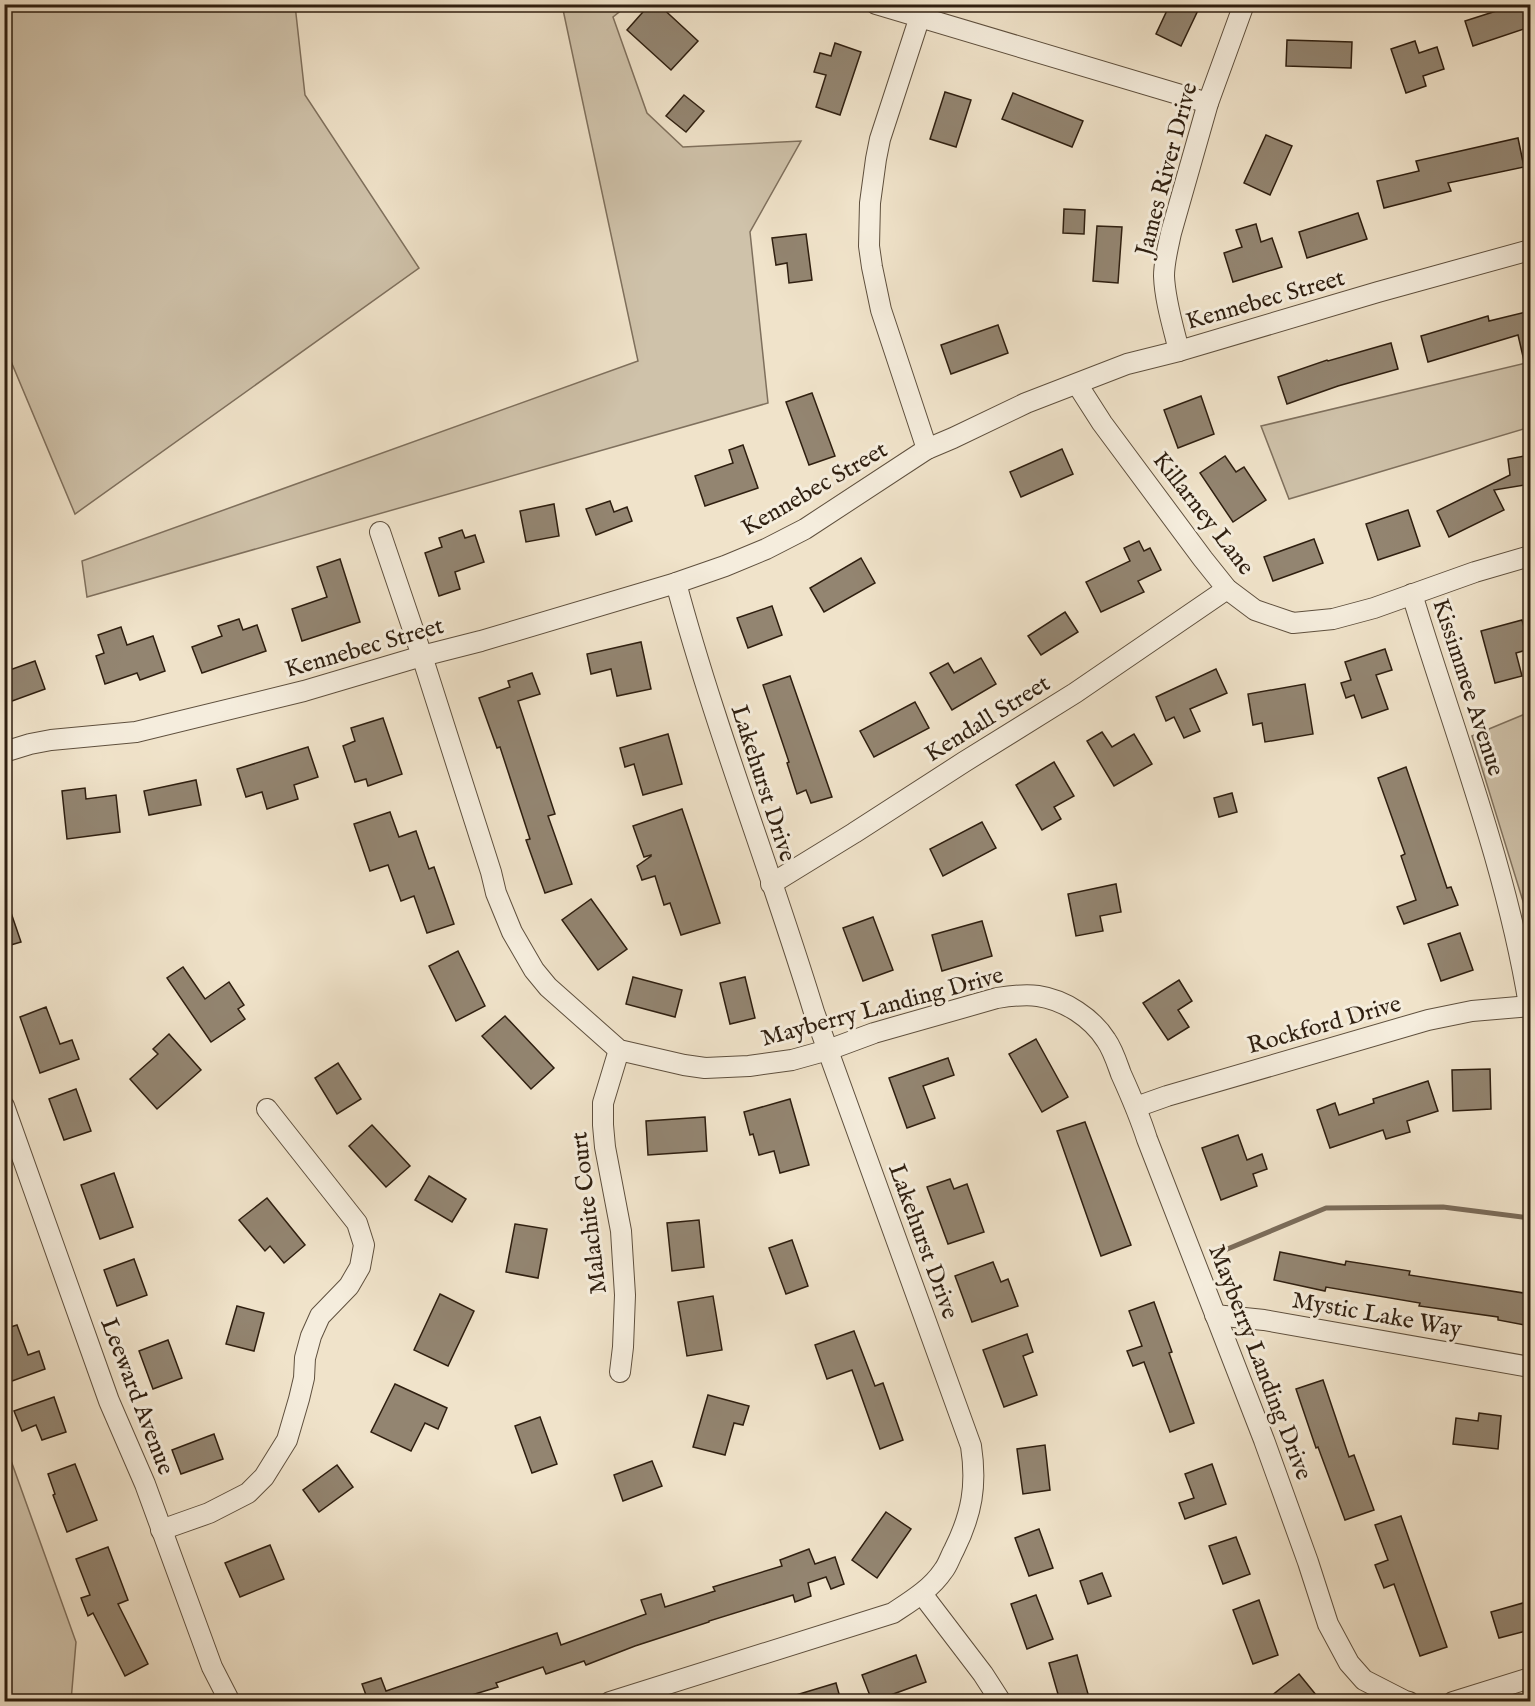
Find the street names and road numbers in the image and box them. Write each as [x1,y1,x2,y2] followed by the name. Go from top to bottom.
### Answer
[1129,79,1206,263] street label: James River Drive
[1182,263,1348,338] street label: Kennebec Street
[736,435,894,544] street label: Kennebec Street
[1145,446,1261,582] street label: Killarney Lane
[1424,595,1511,780] street label: Kissimmee Avenue
[281,611,447,686] street label: Kennebec Street
[919,668,1056,770] street label: Kendall Street
[723,701,802,866] street label: Lakehurst Drive
[758,960,1007,1055] street label: Mayberry Landing Drive
[1244,989,1405,1062] street label: Rockford Drive
[564,1130,615,1296] street label: Malachite Court
[880,1160,965,1323] street label: Lakehurst Drive
[1200,1241,1319,1485] street label: Mayberry Landing Drive
[1289,1285,1464,1346] street label: Mystic Lake Way
[92,1314,181,1479] street label: Leeward Avenue

